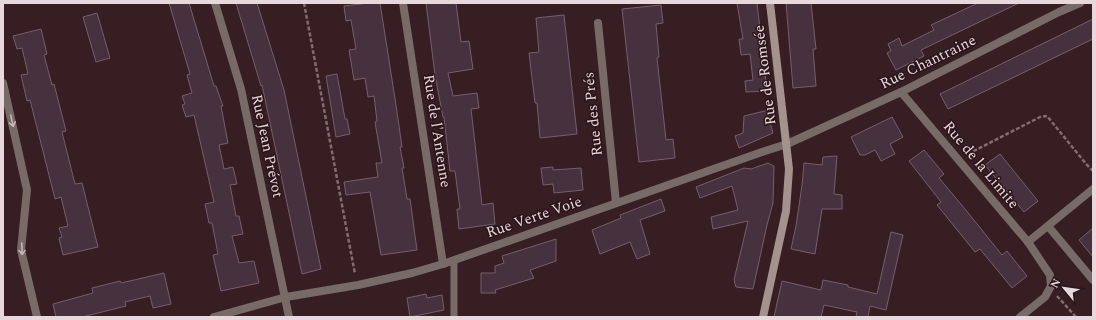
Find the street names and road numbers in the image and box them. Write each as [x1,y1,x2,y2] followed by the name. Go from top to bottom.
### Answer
[747,24,783,126] street label: Rue de Romsée
[876,29,980,95] street label: Rue Chantraine
[577,71,609,157] street label: Rue des Prés
[417,73,457,189] street label: Rue de l'Antenne
[245,92,289,200] street label: Rue Jean Prévot
[937,116,1025,214] street label: Rue de la Limite
[483,190,585,244] street label: Rue Verte Voie

